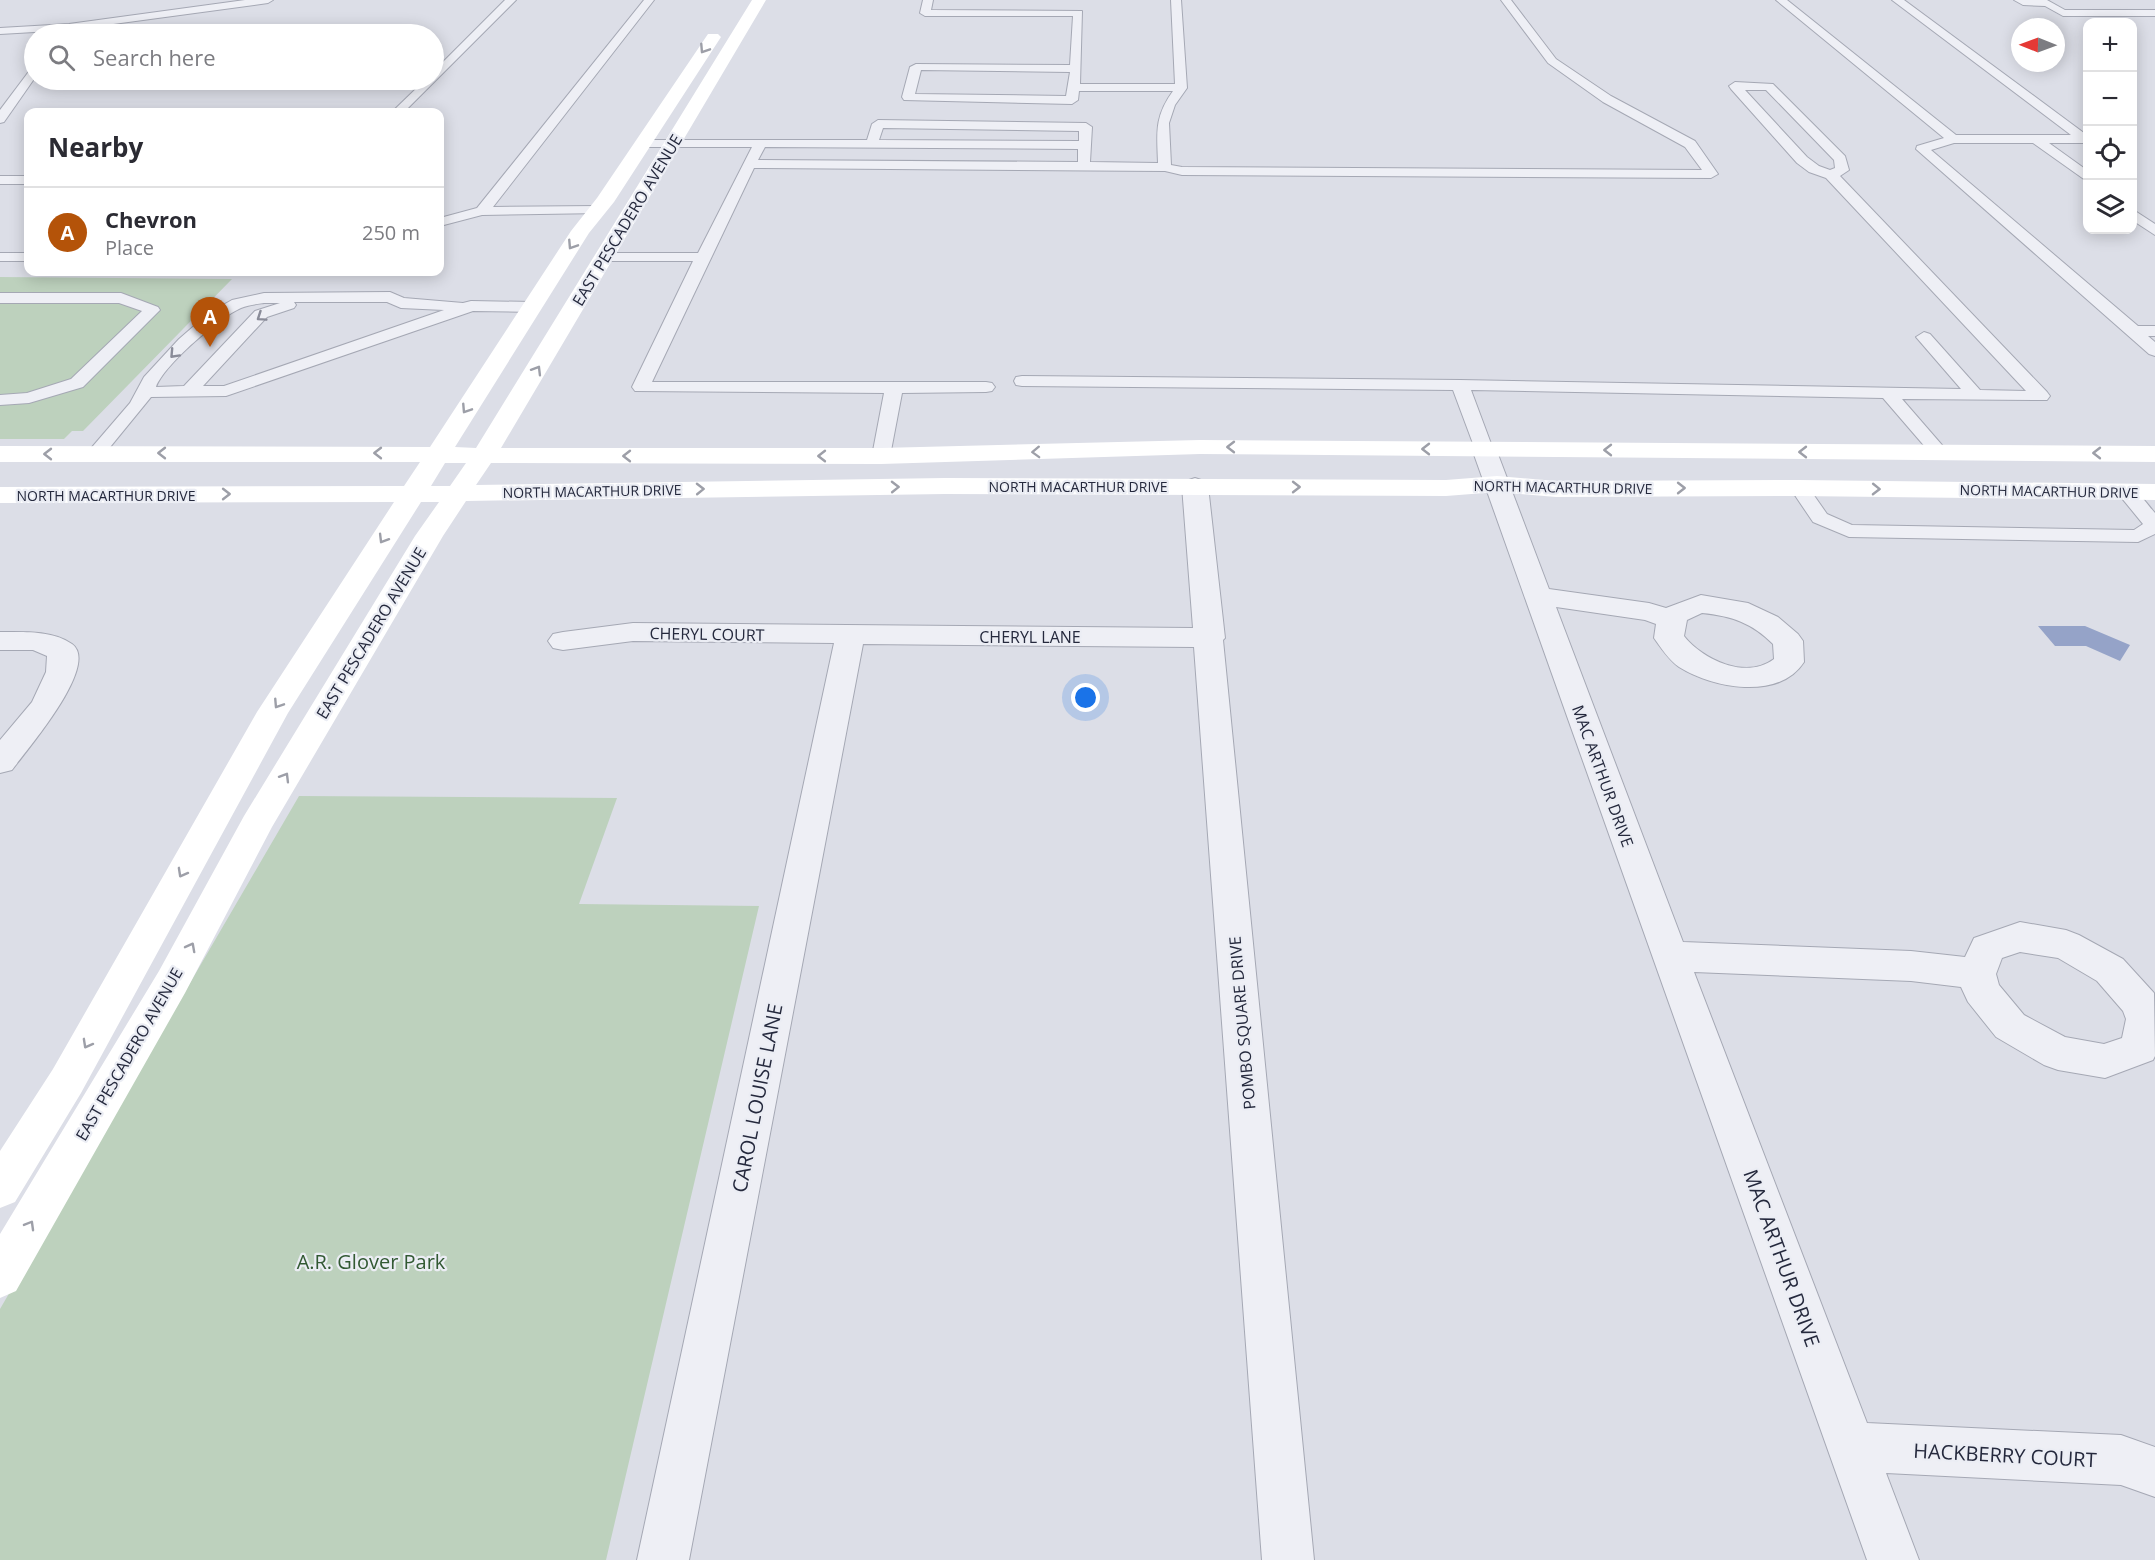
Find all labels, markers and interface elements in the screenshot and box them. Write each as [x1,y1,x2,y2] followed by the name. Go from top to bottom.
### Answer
[2011,18,2065,72] north arrow
[2083,18,2137,234] map controls
[2083,18,2137,72] button: +
[24,24,444,90] search box
[45,41,78,74] icon: search
[93,42,216,72] text: Search here
[700,43,712,53] one-way arrow
[2083,72,2137,126] button: −
[2083,126,2137,180] button: locate
[48,129,143,165] text: Nearby
[567,130,687,310] street label: EAST PESCADERO AVENUE
[2083,180,2137,234] button: layers
[105,204,197,234] text: Chevron
[61,219,74,246] text: A
[362,219,420,246] text: 250 m
[105,234,154,261] text: Place
[568,238,579,249] one-way arrow
[190,298,230,347] pin: A
[257,309,268,320] one-way arrow
[170,347,181,358] one-way arrow
[529,366,541,376] one-way arrow
[461,403,473,413] one-way arrow
[1226,441,1235,453] one-way arrow
[1421,443,1430,455] one-way arrow
[1604,444,1613,456] one-way arrow
[1031,445,1040,458] one-way arrow
[1799,445,1808,458] one-way arrow
[43,447,52,460] one-way arrow
[157,447,166,459] one-way arrow
[373,447,382,459] one-way arrow
[2092,447,2101,460] one-way arrow
[623,450,632,462] one-way arrow
[818,450,827,462] one-way arrow
[1473,476,1653,498] street label: NORTH MACARTHUR DRIVE
[989,477,1167,496] street label: NORTH MACARTHUR DRIVE
[502,480,682,502] street label: NORTH MACARTHUR DRIVE
[1959,480,2139,502] street label: NORTH MACARTHUR DRIVE
[890,481,899,493] one-way arrow
[1291,481,1300,493] one-way arrow
[1677,482,1686,494] one-way arrow
[695,483,704,496] one-way arrow
[1872,483,1881,495] one-way arrow
[17,486,195,505] street label: NORTH MACARTHUR DRIVE
[222,488,231,500] one-way arrow
[379,533,391,543] one-way arrow
[311,543,431,723] street label: EAST PESCADERO AVENUE
[649,622,765,646] street label: CHERYL COURT
[979,626,1081,648] street label: CHERYL LANE
[1071,683,1100,712] your location
[274,698,286,708] one-way arrow
[1567,702,1639,850] street label: MAC ARTHUR DRIVE
[278,773,289,783] one-way arrow
[178,867,189,877] one-way arrow
[1223,936,1261,1110] street label: POMBO SQUARE DRIVE
[183,943,195,954] one-way arrow
[70,963,188,1145] street label: EAST PESCADERO AVENUE
[725,1001,789,1195] street label: CAROL LOUISE LANE
[83,1038,94,1048] one-way arrow
[1737,1166,1827,1350] street label: MAC ARTHUR DRIVE
[22,1221,34,1231] one-way arrow
[297,1248,446,1275] park label: A.R. Glover Park
[1913,1437,2097,1473] street label: HACKBERRY COURT

